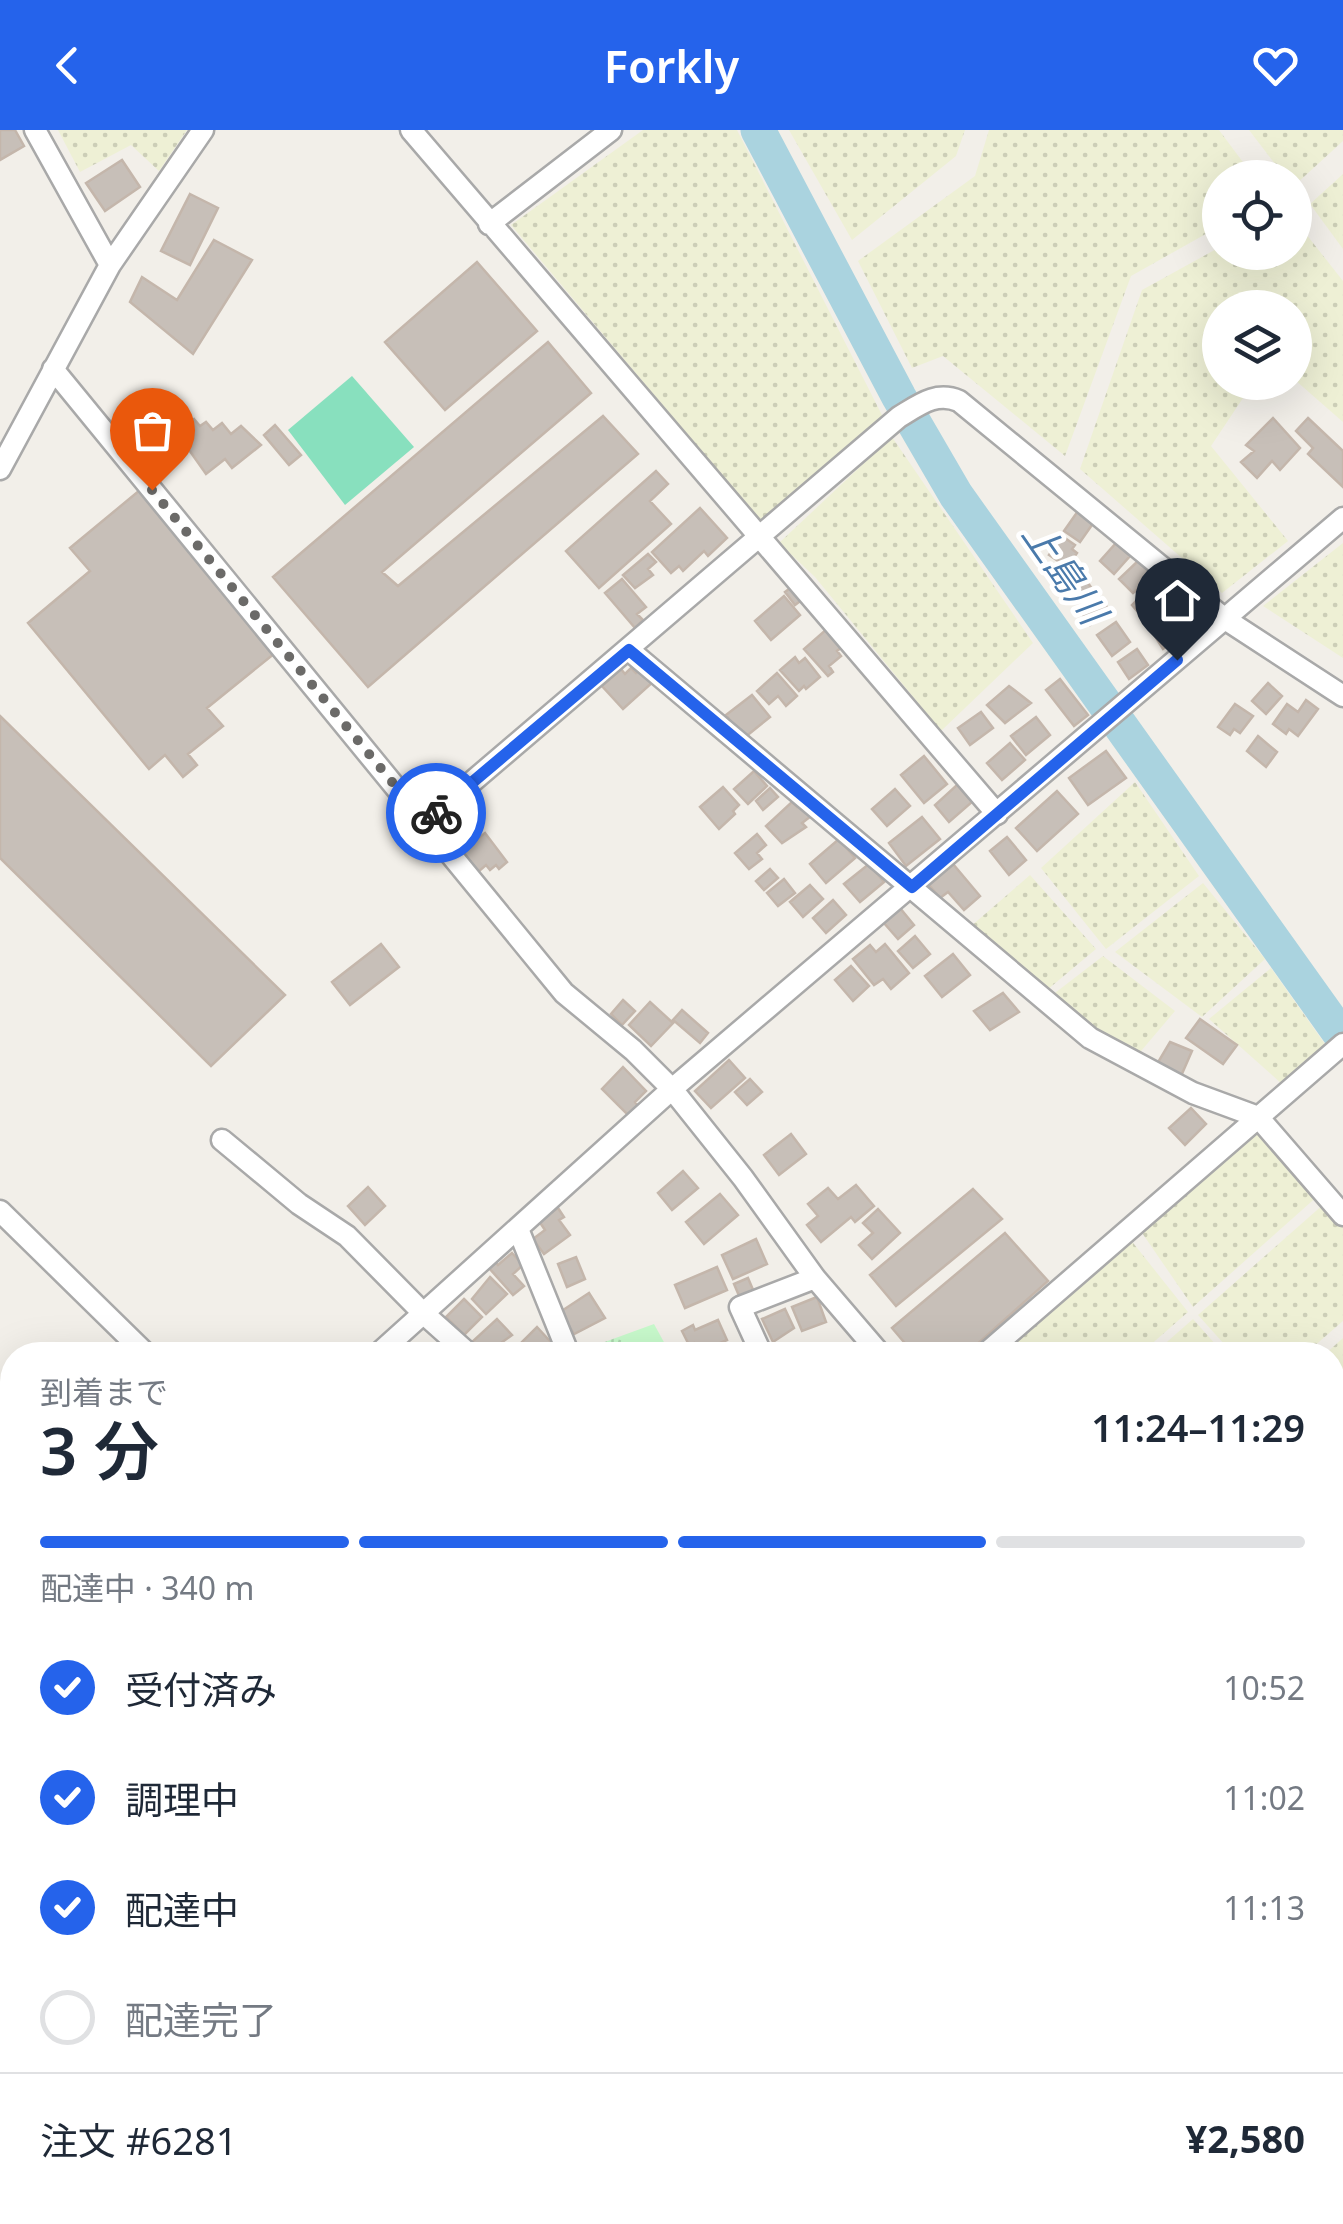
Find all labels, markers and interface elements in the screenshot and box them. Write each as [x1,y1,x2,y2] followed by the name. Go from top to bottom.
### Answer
[604,35,739,96] text: Forkly
[40,38,95,93] icon: back
[1248,38,1303,93] icon: heart
[1202,160,1312,400] map controls
[1202,160,1312,270] button: locate
[1202,290,1312,400] button: layers
[110,388,195,491] pin
[125,403,180,458] icon: bag
[1012,510,1122,637] water label: 上島川
[1135,558,1220,661] pin
[1150,573,1205,628] icon: home
[386,763,486,863] courier
[409,786,464,841] icon: bike
[40,1370,168,1413] text: 到着まで
[1091,1401,1305,1453] text: 11:24–11:29
[40,1406,159,1494] text: 3 分
[40,1566,254,1609] text: 配達中 · 340 m
[40,1660,95,1715] icon: check
[125,1663,277,1715] text: 受付済み
[1223,1666,1305,1709] text: 10:52
[40,1770,95,1825] icon: check
[125,1773,239,1825] text: 調理中
[1223,1776,1305,1819] text: 11:02
[40,1880,95,1935] icon: check
[125,1883,239,1935] text: 配達中
[1223,1886,1305,1929] text: 11:13
[125,1993,277,2045] text: 配達完了
[1185,2112,1305,2164] text: ¥2,580
[40,2114,237,2166] text: 注文 #6281

